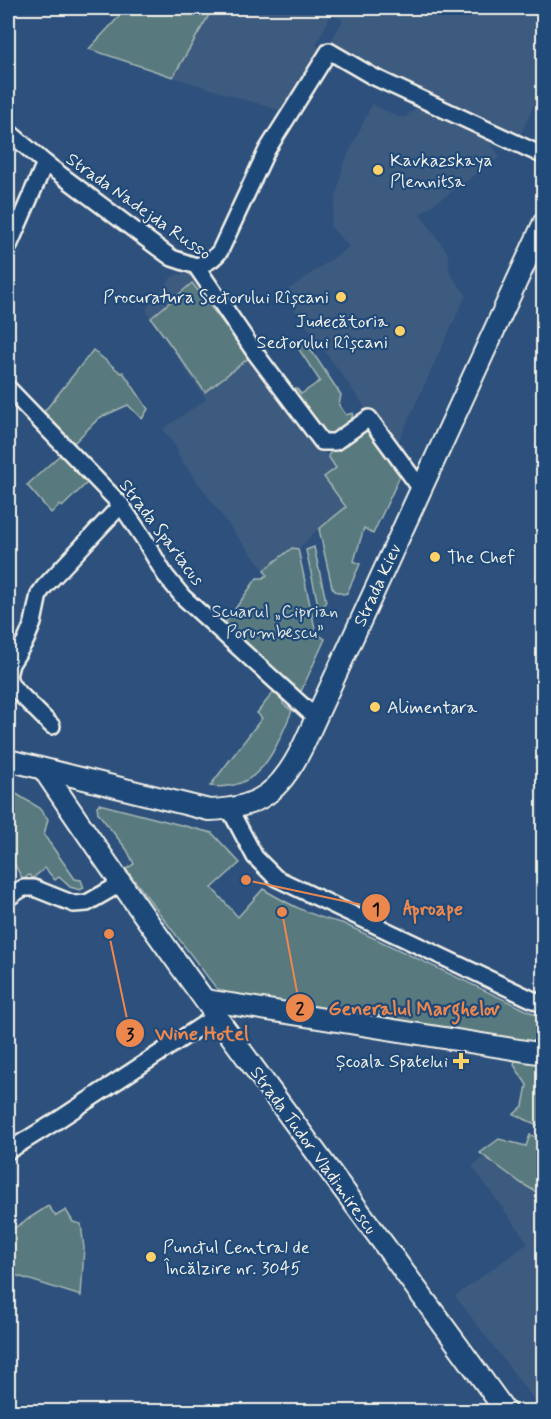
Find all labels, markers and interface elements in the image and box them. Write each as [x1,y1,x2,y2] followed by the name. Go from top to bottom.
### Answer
[61,148,216,266] street label: Strada Nadejda Russo
[390,149,493,194] place label: Kavkazskaya Plennitsa
[371,163,385,177] marker: Kavkazskaya Plennitsa
[103,286,329,310] place label: Procuratura Sectorului Rîșcani
[334,290,348,304] marker: Procuratura Sectorului Rîșcani
[257,310,388,355] place label: Judecătoria Sectorului Rîșcani
[393,324,407,338] marker: Judecătoria Sectorului Rîșcani
[113,474,209,591] street label: Strada Spartacus
[348,540,408,631] street label: Strada Kiev
[447,546,515,570] place label: The Chef
[428,550,442,564] marker: The Chef
[212,600,338,645] park label: Scuarul „Ciprian Porumbescu”
[387,696,477,720] place label: Alimentara
[368,700,382,714] marker: Alimentara
[361,889,475,927] callout: Aproape
[403,896,463,924] text: Aproape
[372,898,380,922] text: 1
[285,989,513,1027] callout: Generalul Marghelov
[328,996,500,1025] text: Generalul Marghelov
[296,997,305,1021] text: 2
[115,1014,258,1052] callout: Wine Hotel
[154,1021,249,1048] text: Wine Hotel
[126,1023,135,1047] text: 3
[336,1050,448,1074] place label: Școala Spatelui
[452,1052,470,1070] marker: Școala Spatelui
[244,1062,382,1239] street label: Strada Tudor Vladimirescu
[163,1236,310,1281] place label: Punctul Central de Încălzire nr. 3045
[144,1250,158,1264] marker: Punctul Central de Încălzire nr. 3045

